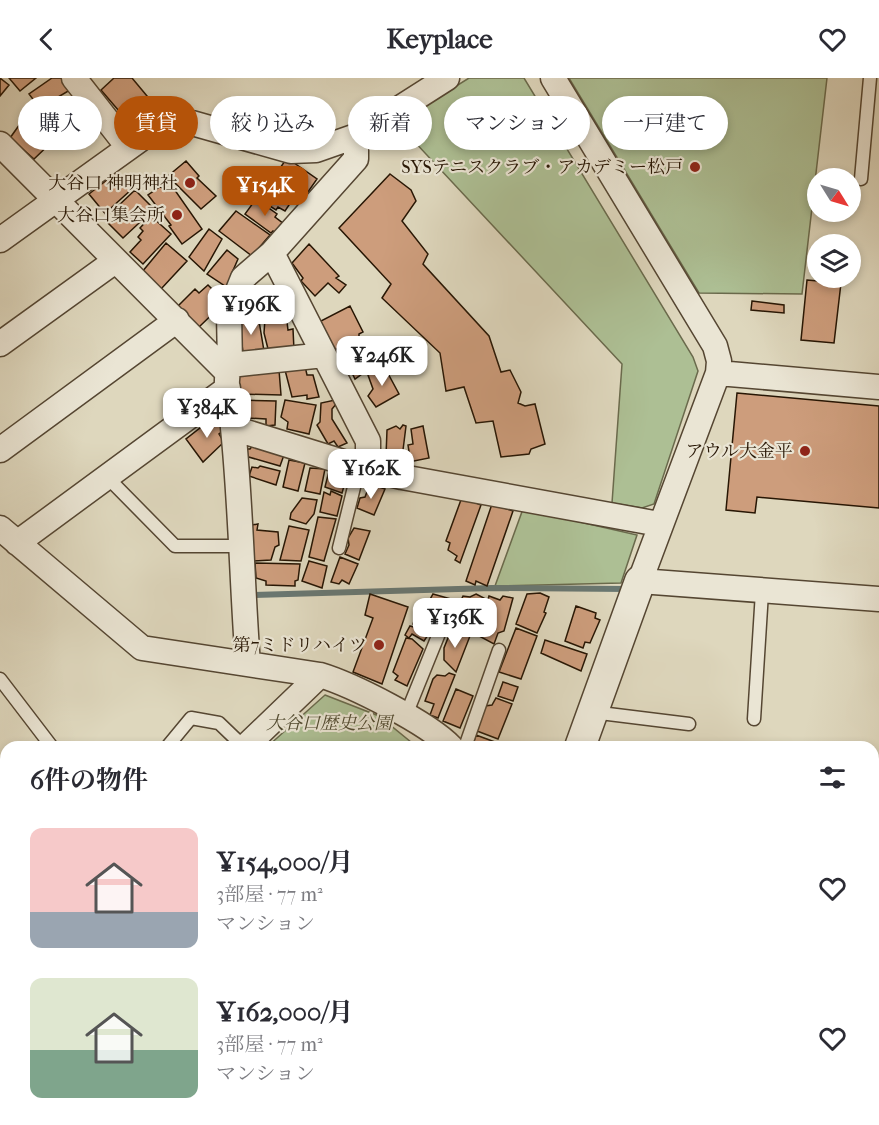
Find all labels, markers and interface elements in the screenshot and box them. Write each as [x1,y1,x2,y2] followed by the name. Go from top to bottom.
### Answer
[30,23,63,56] icon: back
[386,23,493,55] text: Keyplace
[816,23,849,56] icon: heart
[18,96,102,150] chip: 購入
[114,96,198,150] chip: 賃貸
[210,96,336,150] chip: 絞り込み
[348,96,432,150] chip: 新着
[444,96,590,150] chip: マンション
[602,96,728,150] chip: 一戸建て
[401,157,683,178] place label: SYSテニスクラブ・アカデミー松戸
[688,160,702,174] marker: SYSテニスクラブ・アカデミー松戸
[223,166,307,217] pin: ¥154K
[807,168,861,222] north arrow
[807,168,861,288] map controls
[48,173,178,194] place label: 大谷口 神明神社
[236,174,294,197] text: ¥154K
[183,176,197,190] marker: 大谷口 神明神社
[57,205,165,226] place label: 大谷口集会所
[170,208,184,222] marker: 大谷口集会所
[807,234,861,288] button: layers
[209,285,293,336] pin: ¥196K
[222,293,280,316] text: ¥196K
[340,336,424,387] pin: ¥246K
[350,344,414,367] text: ¥246K
[165,388,249,439] pin: ¥384K
[177,396,237,419] text: ¥384K
[686,441,793,462] place label: アウル大金平
[798,444,812,458] marker: アウル大金平
[329,449,413,500] pin: ¥162K
[342,457,400,480] text: ¥162K
[413,598,497,649] pin: ¥136K
[427,606,483,629] text: ¥136K
[233,635,367,656] place label: 第7ミドリハイツ
[372,638,386,652] marker: 第7ミドリハイツ
[266,713,395,734] park label: 大谷口歴史公園
[816,761,849,794] icon: filters
[30,765,148,796] text: 6件の物件
[216,847,353,878] text: ¥154,000/月
[78,852,150,924] icon: home
[816,872,849,905] icon: heart
[216,883,323,906] text: 3部屋 · 77 m²
[216,912,315,935] text: マンション
[216,997,354,1028] text: ¥162,000/月
[78,1002,150,1074] icon: home
[816,1022,849,1055] icon: heart
[216,1033,323,1056] text: 3部屋 · 77 m²
[216,1062,315,1085] text: マンション

